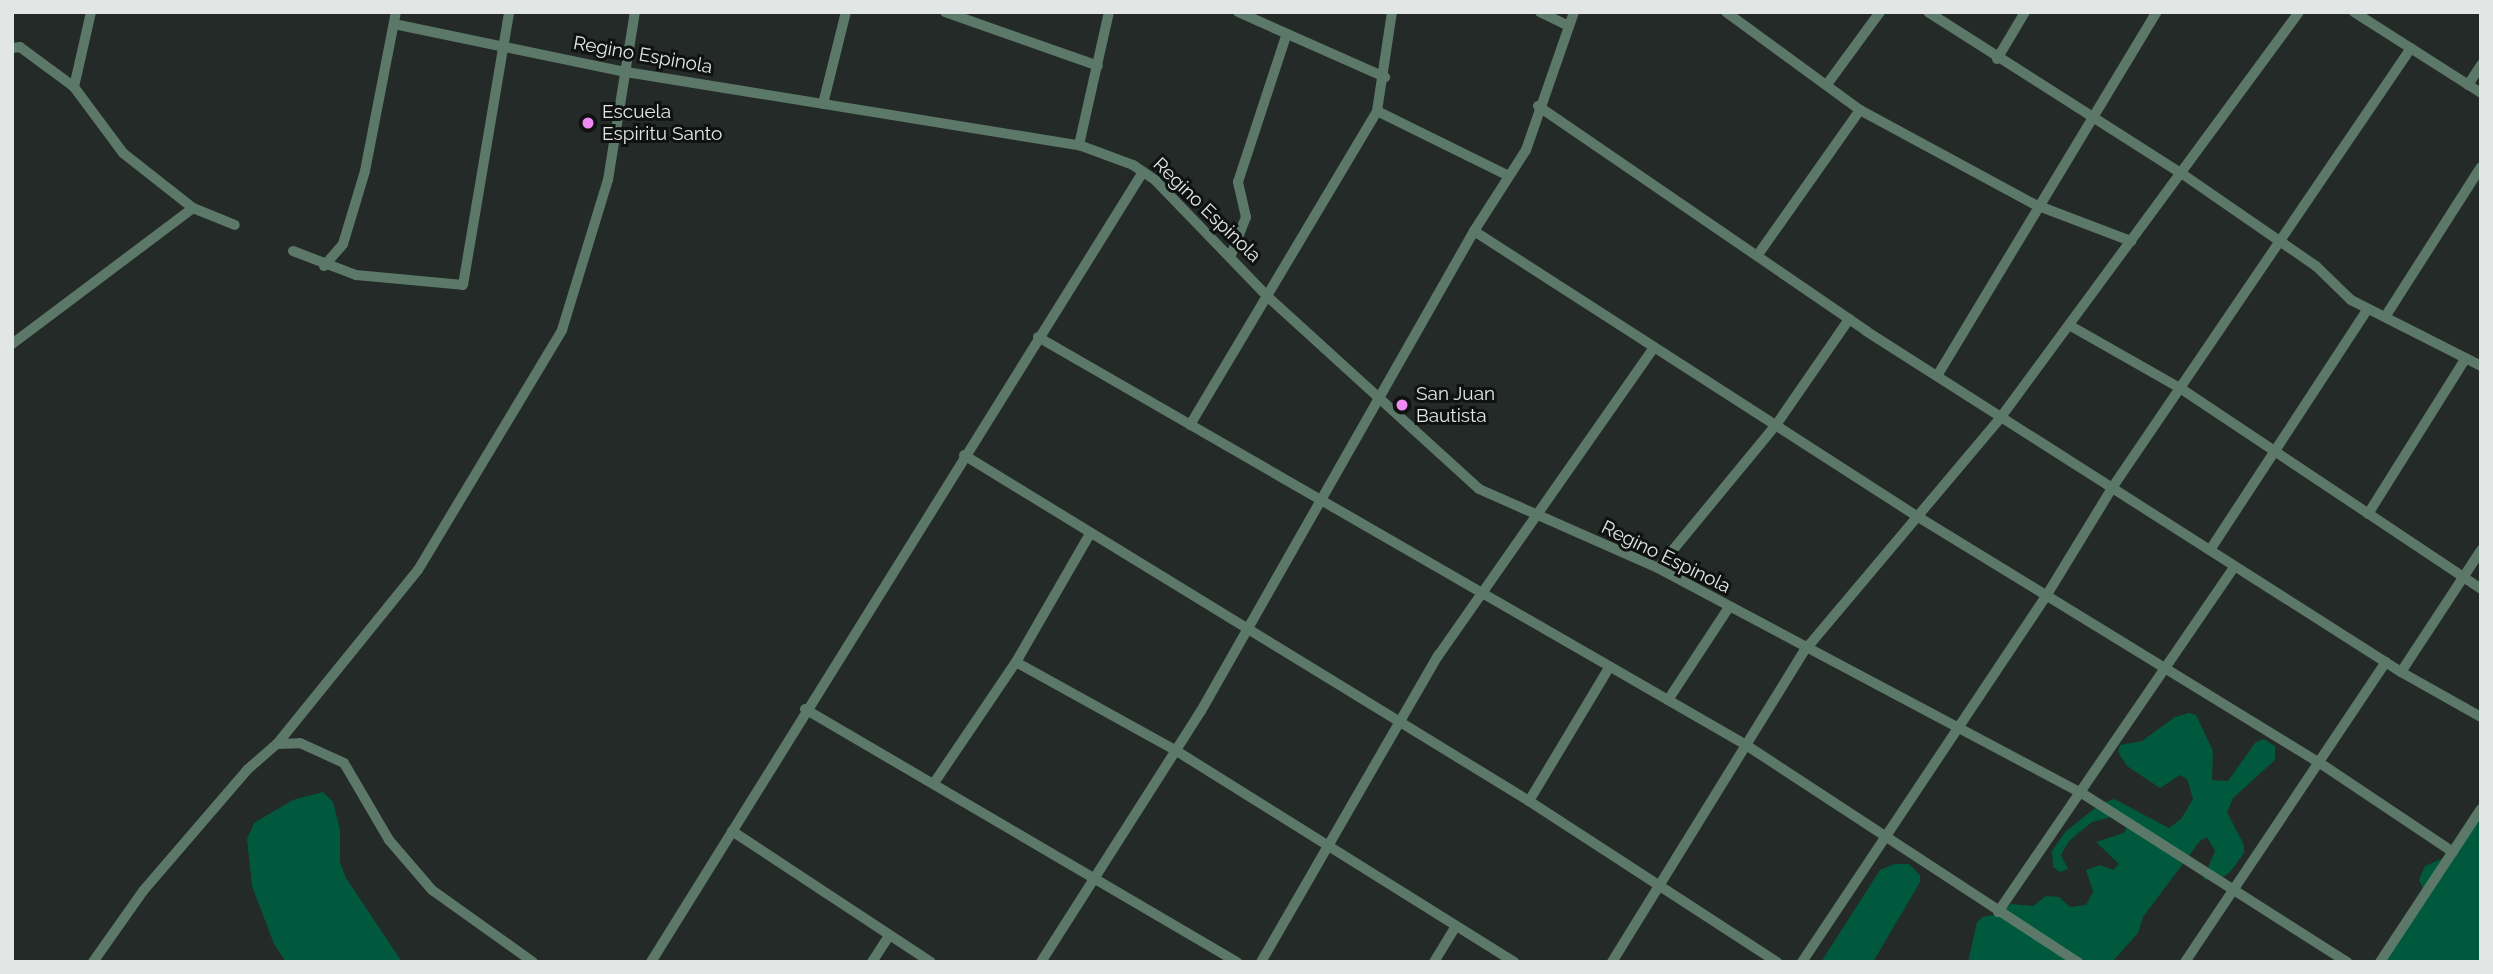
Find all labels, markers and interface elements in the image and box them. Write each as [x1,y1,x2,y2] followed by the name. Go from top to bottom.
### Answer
[572,32,714,78] street label: Regino Espinola
[602,101,722,145] place label: Escuela Espiritu Santo
[580,115,596,131] marker: Escuela Espiritu Santo
[1148,153,1266,267] street label: Regino Espinola
[1416,383,1496,427] place label: San Juan Bautista
[1394,397,1410,413] marker: San Juan Bautista
[1598,516,1734,598] street label: Regino Espinola

